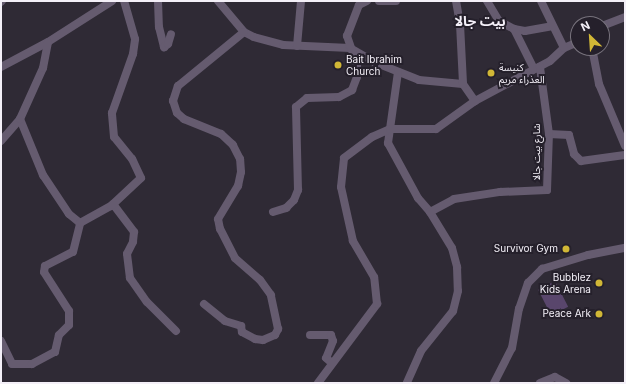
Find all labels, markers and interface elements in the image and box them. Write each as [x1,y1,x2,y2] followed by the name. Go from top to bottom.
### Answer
[454,13,506,29] district label: بيت جالا
[570,16,610,56] north arrow
[579,18,592,34] text: N
[346,53,402,76] place label: Bait Ibrahim Church
[333,60,343,70] marker: Bait Ibrahim Church
[499,61,545,84] place label: كنيسة العذراء مريم
[486,68,496,78] marker: كنيسة العذراء مريم
[531,123,543,181] street label: شارع بيت جالا
[494,243,558,255] place label: Survivor Gym
[561,244,571,254] marker: Survivor Gym
[540,271,591,294] place label: Bubblez Kids Arena
[594,278,604,288] marker: Bubblez Kids Arena
[542,308,591,320] place label: Peace Ark
[594,309,604,319] marker: Peace Ark

